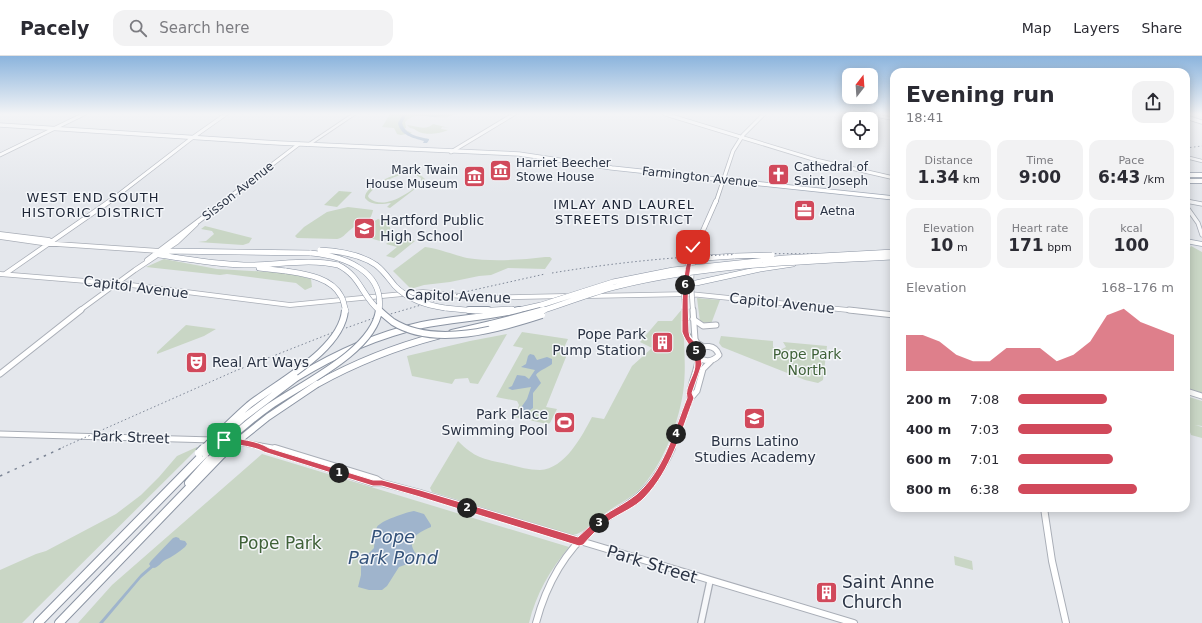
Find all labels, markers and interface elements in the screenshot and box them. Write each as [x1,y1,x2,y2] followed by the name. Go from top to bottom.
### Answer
[113,10,393,46] search box
[20,17,89,39] text: Pacely
[127,17,149,39] icon: search
[159,19,249,37] text: Search here
[1022,20,1051,36] text: Map
[1073,20,1120,36] text: Layers
[1142,20,1182,36] text: Share
[842,68,878,104] north arrow
[842,68,878,148] map controls
[1132,81,1174,123] button: share
[906,82,1055,107] text: Evening run
[906,110,943,125] text: 18:41
[842,112,878,148] button: locate
[925,154,973,167] text: Distance
[1027,154,1053,167] text: Time
[1118,154,1144,167] text: Pace
[516,156,611,184] place label: Harriet Beecher Stowe House
[487,157,513,183] museum icon: Harriet Beecher Stowe House
[199,159,277,223] street label: Sisson Avenue
[794,160,869,188] place label: Cathedral of Saint Joseph
[766,161,792,187] church icon: Cathedral of Saint Joseph
[366,163,458,191] place label: Mark Twain House Museum
[461,164,487,190] museum icon: Mark Twain House Museum
[641,164,759,190] street label: Farmington Avenue
[917,167,959,187] text: 1.34
[1019,167,1061,187] text: 9:00
[1098,167,1140,187] text: 6:43
[959,173,980,186] text: km
[1140,173,1165,186] text: /km
[21,190,165,220] district label: WEST END SOUTH HISTORIC DISTRICT
[553,197,695,227] district label: IMLAY AND LAUREL STREETS DISTRICT
[792,198,818,224] office icon: Aetna
[820,204,855,218] place label: Aetna
[380,212,484,244] place label: Hartford Public High School
[352,215,378,241] school or university icon: Hartford Public High School
[923,222,974,235] text: Elevation
[1012,222,1068,235] text: Heart rate
[1120,222,1142,235] text: kcal
[676,230,710,264] pin
[930,235,953,255] text: 10
[1008,235,1044,255] text: 171
[1114,235,1149,255] text: 100
[682,236,704,258] icon: check
[953,241,968,254] text: m
[1044,241,1072,254] text: bpm
[83,273,189,301] street label: Capitol Avenue
[675,275,695,295] pin: 6
[681,278,689,291] text: 6
[906,280,966,295] text: Elevation
[1101,280,1174,295] text: 168–176 m
[405,286,511,306] street label: Capitol Avenue
[729,290,835,316] street label: Capitol Avenue
[552,326,647,358] place label: Pope Park Pump Station
[649,329,675,355] building icon: Pope Park Pump Station
[686,341,706,361] pin: 5
[692,344,700,357] text: 5
[773,346,842,378] park label: Pope Park North
[184,349,210,375] theatre icon: Real Art Ways
[212,354,309,370] place label: Real Art Ways
[906,392,951,407] text: 200 m
[970,392,999,407] text: 7:08
[441,406,548,438] place label: Park Place Swimming Pool
[742,406,768,432] school or university icon: Burns Latino Studies Academy
[551,409,577,435] sports icon: Park Place Swimming Pool
[906,422,951,437] text: 400 m
[970,422,999,437] text: 7:03
[207,423,241,457] pin
[666,424,686,444] pin: 4
[672,427,680,440] text: 4
[92,428,170,446] street label: Park Street
[213,429,235,451] icon: arrive
[694,433,816,465] place label: Burns Latino Studies Academy
[906,452,951,467] text: 600 m
[970,452,999,467] text: 7:01
[329,463,349,483] pin: 1
[335,466,343,479] text: 1
[906,482,951,497] text: 800 m
[970,482,999,497] text: 6:38
[457,498,477,518] pin: 2
[463,501,471,514] text: 2
[589,513,609,533] pin: 3
[595,516,603,529] text: 3
[348,526,439,568] water label: Pope Park Pond
[238,533,322,553] park label: Pope Park
[604,541,700,587] street label: Park Street
[842,572,934,612] place label: Saint Anne Church
[813,579,839,605] building icon: Saint Anne Church

